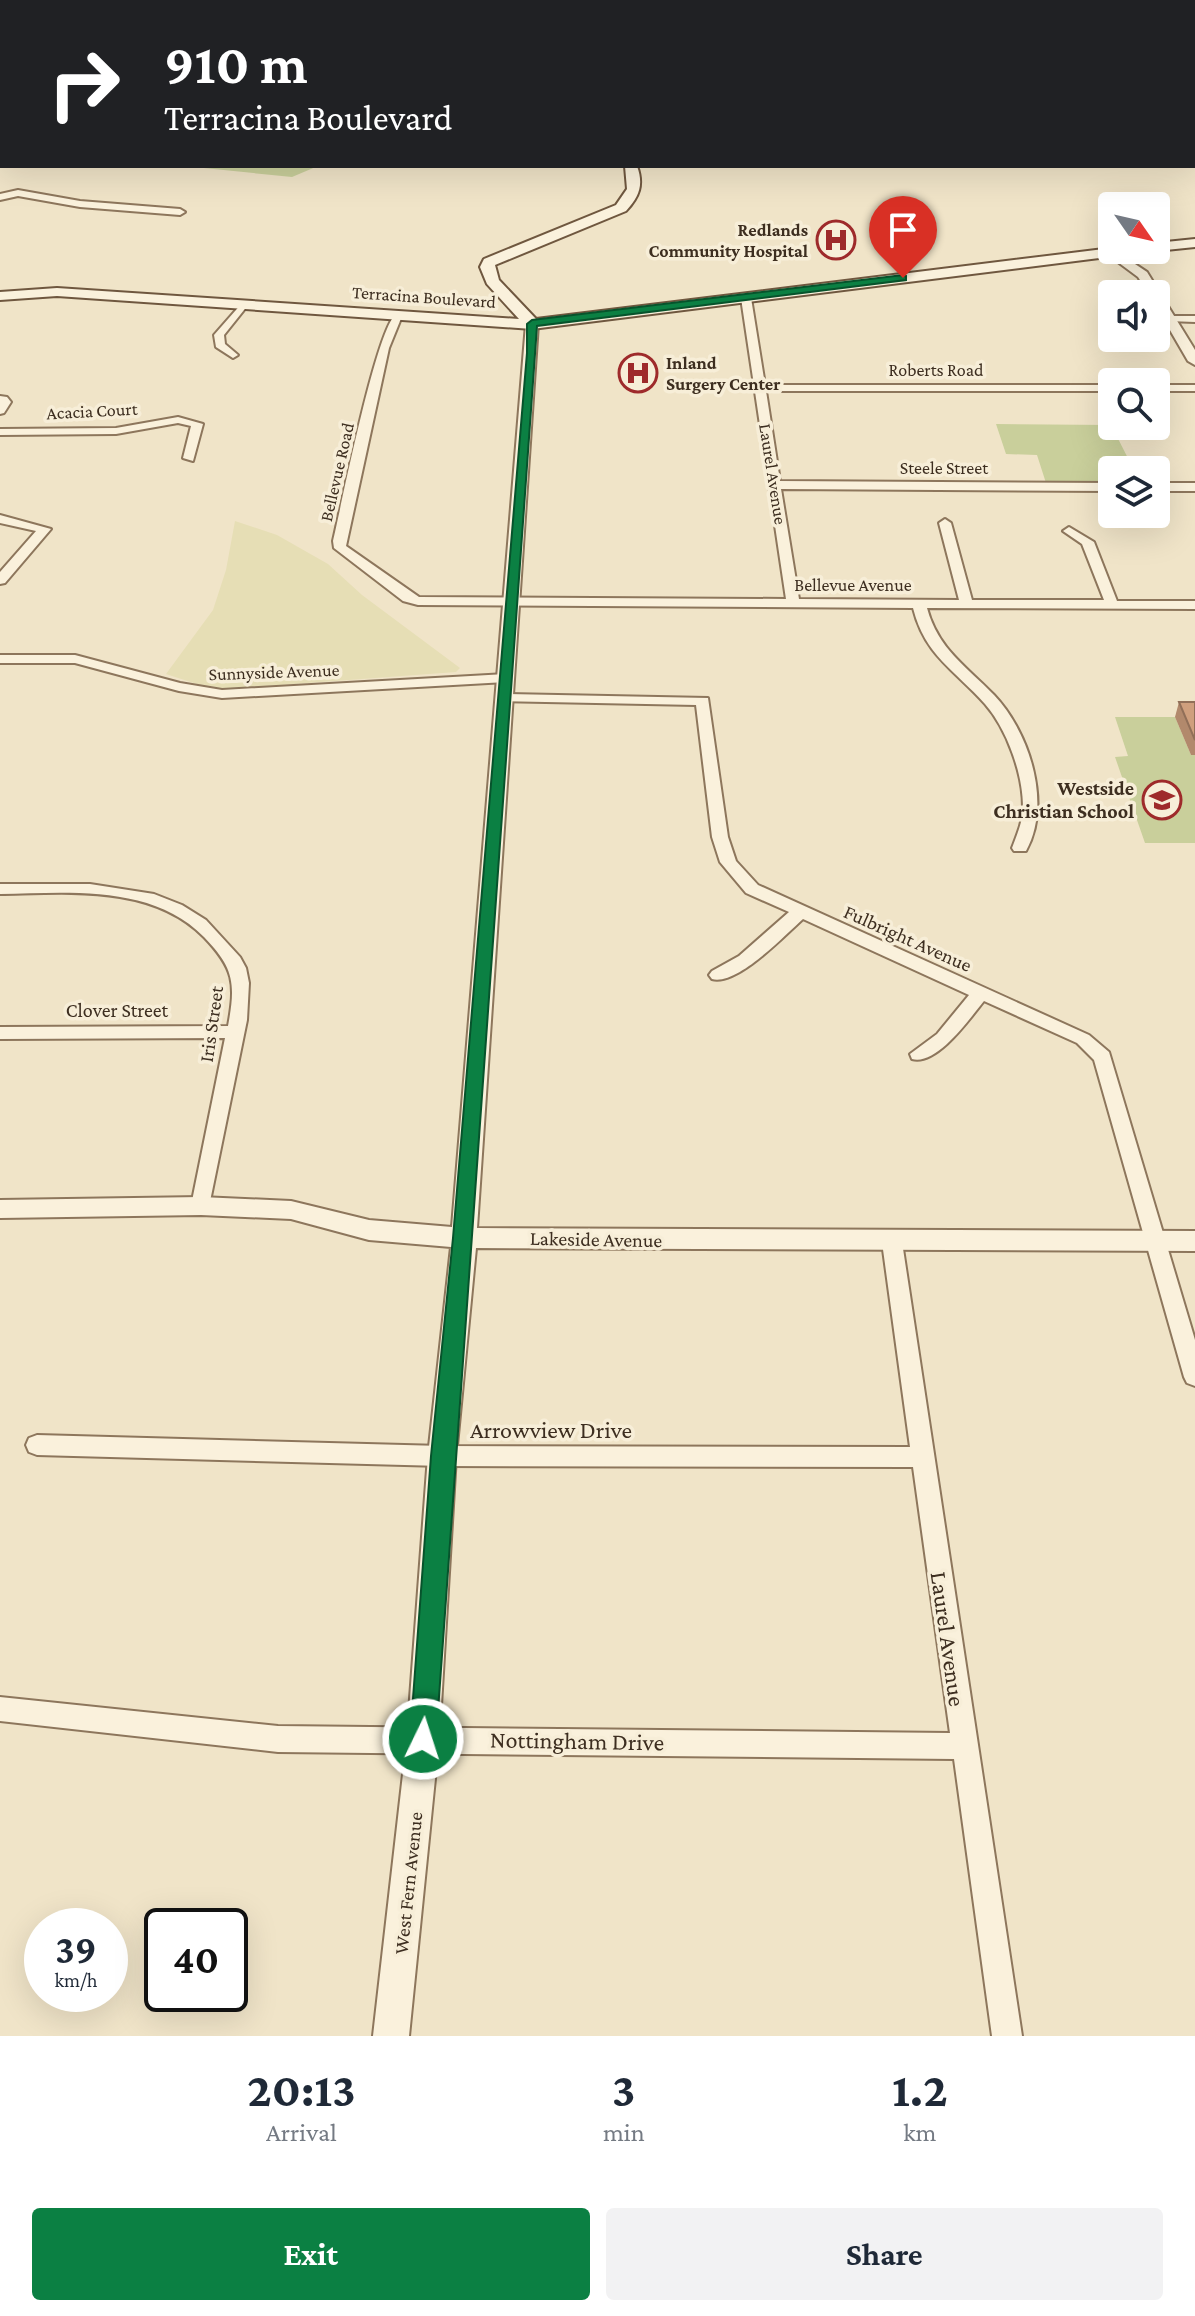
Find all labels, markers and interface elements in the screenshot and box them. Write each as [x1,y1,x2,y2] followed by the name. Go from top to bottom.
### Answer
[32,32,136,136] icon: right
[164,33,308,95] text: 910 m
[164,98,453,138] text: Terracina Boulevard
[1098,192,1170,264] north arrow
[1098,192,1170,528] map controls
[869,196,937,278] pin
[881,208,925,252] icon: arrive
[815,219,857,261] hospital icon: Redlands Community Hospital
[648,220,808,261] place label: Redlands Community Hospital
[1098,280,1170,352] button: sound
[351,282,497,312] street label: Terracina Boulevard
[617,352,659,394] hospital icon: Inland Surgery Center
[666,353,780,394] place label: Inland Surgery Center
[889,360,984,380] street label: Roberts Road
[1098,368,1170,440] button: search
[46,399,139,423] street label: Acacia Court
[316,420,358,523] street label: Bellevue Road
[755,422,791,526] street label: Laurel Avenue
[1098,456,1170,528] button: layers
[900,458,989,478] street label: Steele Street
[794,575,912,595] street label: Bellevue Avenue
[208,660,340,684] street label: Sunnyside Avenue
[993,777,1134,822] place label: Westside Christian School
[1141,779,1183,821] school or university icon: Westside Christian School
[840,900,976,977] street label: Fulbright Avenue
[195,984,227,1064] street label: Iris Street
[66,999,169,1021] street label: Clover Street
[530,1227,663,1251] street label: Lakeside Avenue
[470,1416,632,1443] street label: Arrowview Drive
[926,1570,971,1708] street label: Laurel Avenue
[381,1697,465,1781] position arrow
[490,1725,664,1756] street label: Nottingham Drive
[390,1810,426,1955] street label: West Fern Avenue
[144,1908,248,2012] speed limit sign: 40
[55,1927,97,1972] text: 39
[54,1969,98,1991] text: km/h
[247,2063,356,2116] text: 20:13
[612,2063,635,2116] text: 3
[892,2063,948,2116] text: 1.2
[266,2118,337,2147] text: Arrival
[603,2118,645,2147] text: min
[903,2118,936,2147] text: km
[32,2208,590,2300] button: Exit
[606,2208,1163,2300] button: Share

